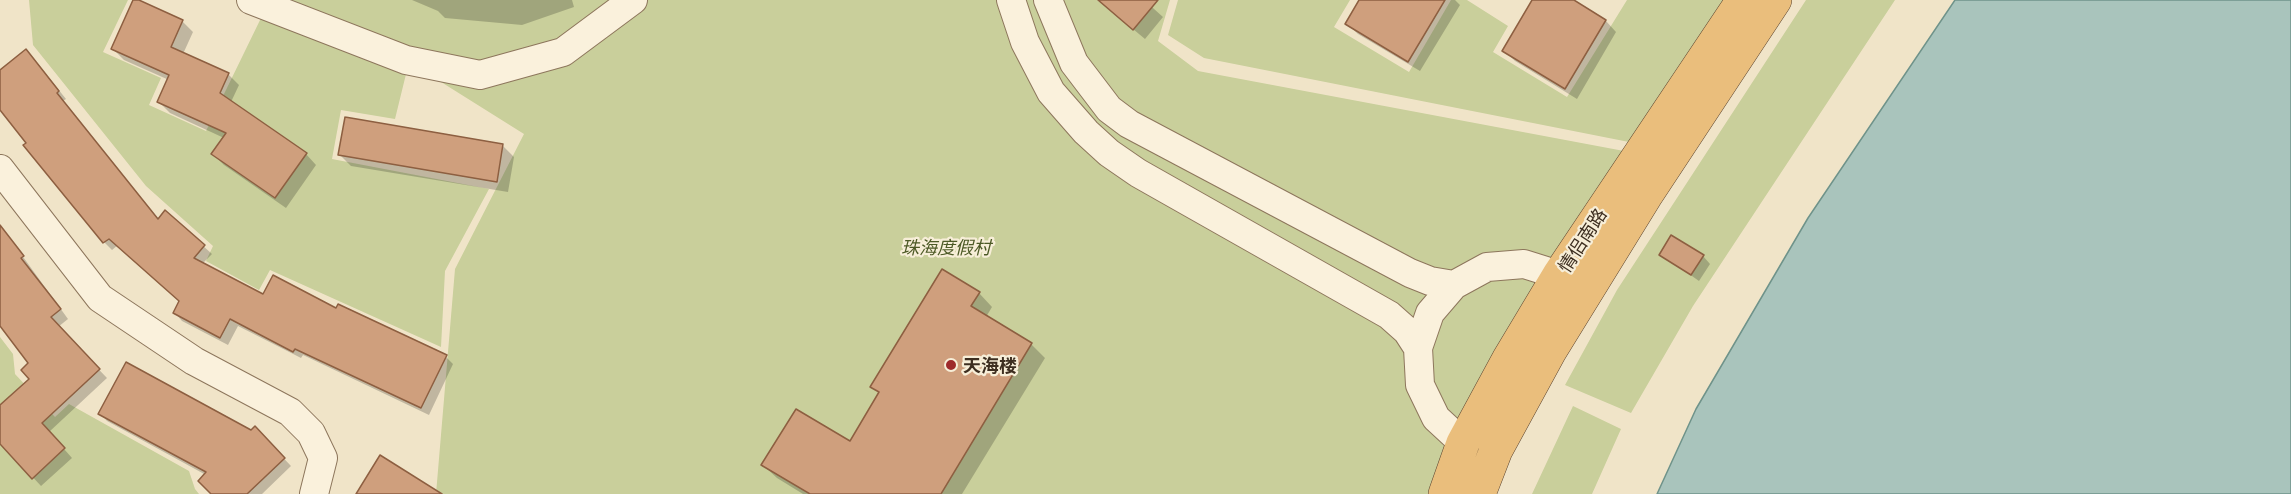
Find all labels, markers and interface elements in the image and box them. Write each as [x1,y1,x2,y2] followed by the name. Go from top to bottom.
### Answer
[1553,204,1611,276] street label: 情侣南路
[901,236,991,258] park label: 珠海度假村
[963,354,1017,376] place label: 天海楼
[944,358,958,372] marker: 天海楼

